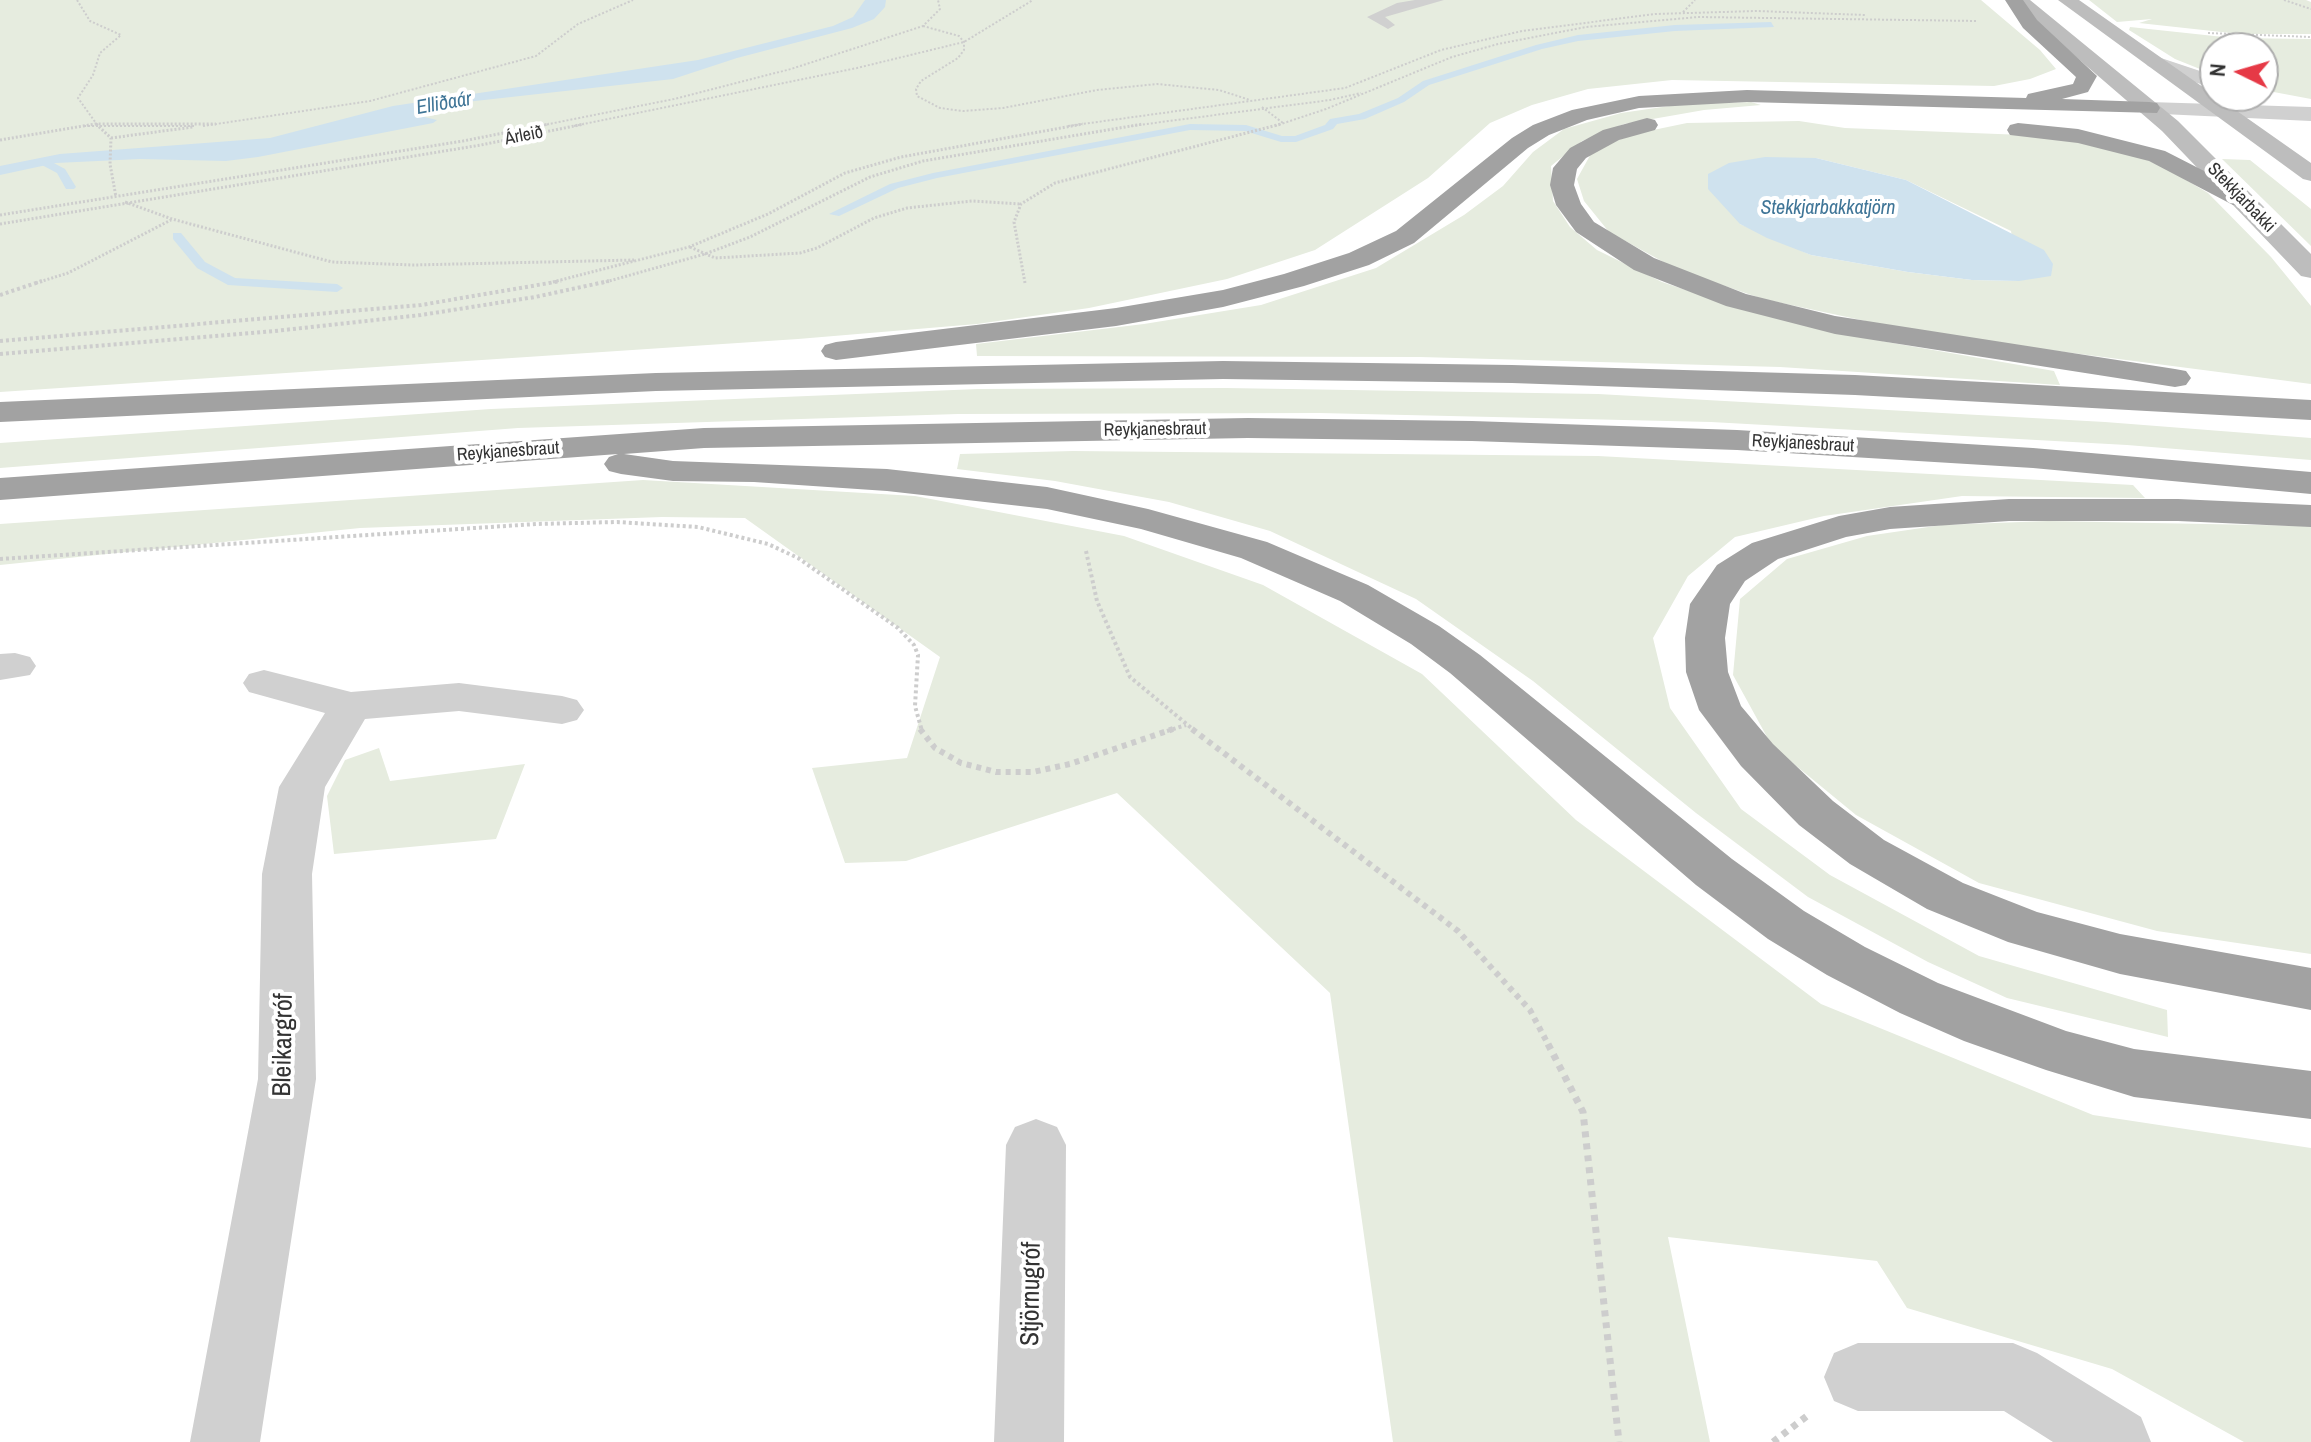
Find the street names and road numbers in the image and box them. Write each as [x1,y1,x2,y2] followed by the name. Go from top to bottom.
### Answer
[503,122,545,150] street label: Árleið
[2202,159,2280,237] street label: Stekkjarbakki
[1104,418,1206,442] street label: Reykjanesbraut
[1751,431,1855,457] street label: Reykjanesbraut
[456,438,560,466] street label: Reykjanesbraut
[268,993,300,1097] street label: Bleikargróf
[1015,1242,1049,1346] street label: Stjörnugróf

